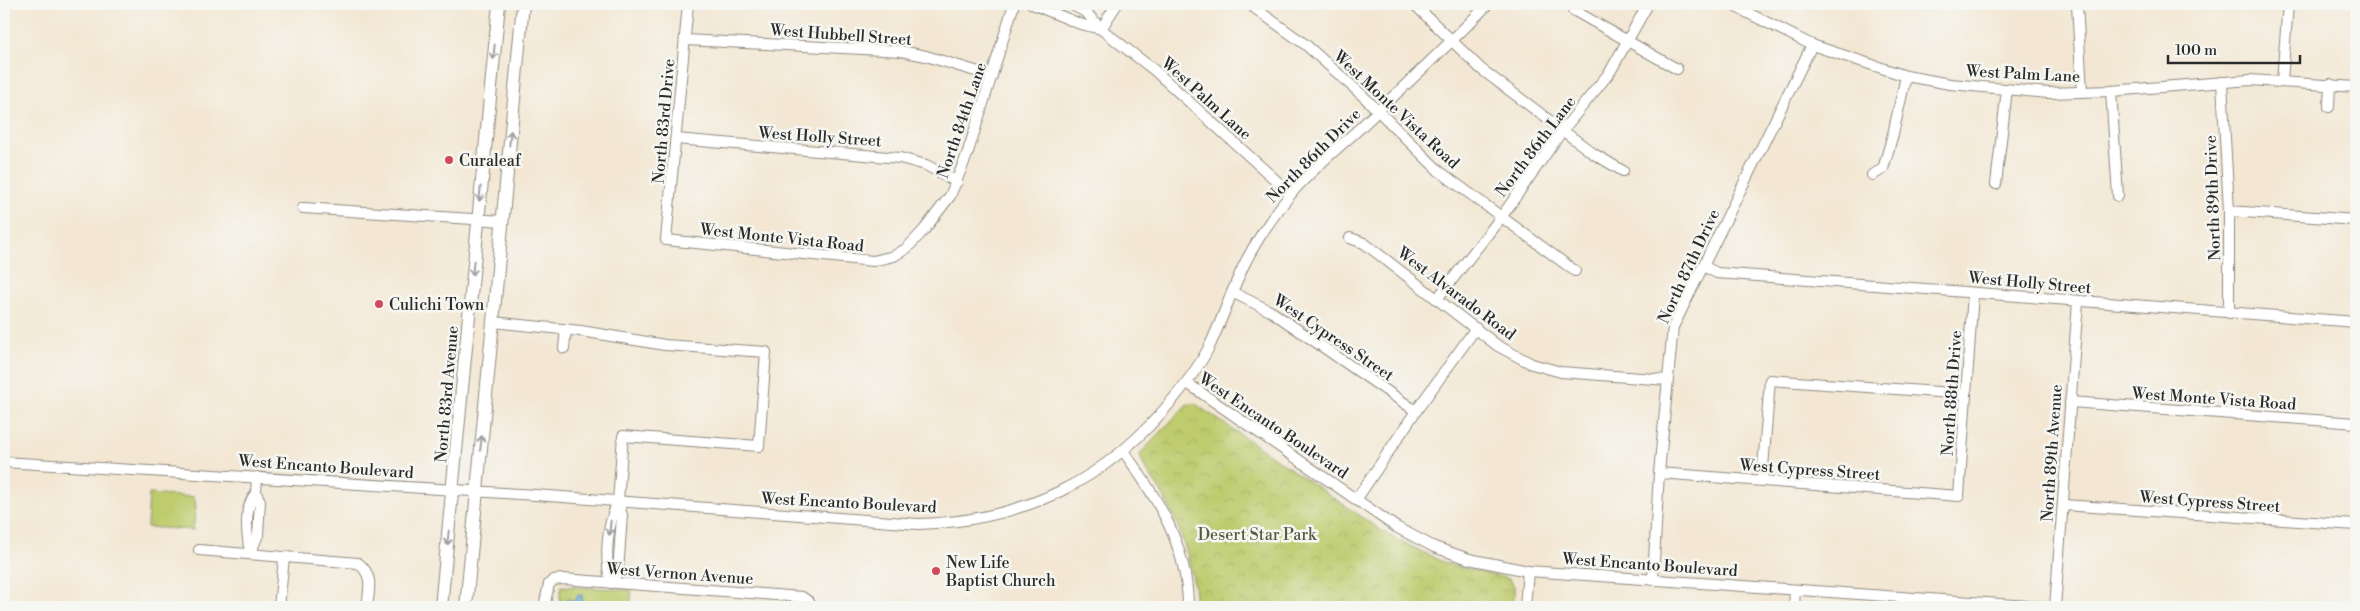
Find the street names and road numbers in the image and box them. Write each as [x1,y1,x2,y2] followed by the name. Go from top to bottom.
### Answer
[768,20,913,50] street label: West Hubbell Street
[1329,46,1463,173] street label: West Monte Vista Road
[1156,52,1255,144] street label: West Palm Lane
[649,58,679,184] street label: North 83rd Drive
[933,60,991,181] street label: North 84th Lane
[1964,61,2081,87] street label: West Palm Lane
[1491,92,1580,201] street label: North 86th Lane
[1262,104,1365,207] street label: North 86th Drive
[757,123,883,151] street label: West Holly Street
[2201,135,2225,261] street label: North 89th Drive
[1654,206,1724,327] street label: North 87th Drive
[698,219,865,257] street label: West Monte Vista Road
[1393,242,1519,345] street label: West Alvarado Road
[1967,268,2093,298] street label: West Holly Street
[1269,290,1398,386] street label: West Cypress Street
[431,325,463,463] street label: North 83rd Avenue
[1938,330,1966,457] street label: North 88th Drive
[1194,368,1352,483] street label: West Encanto Boulevard
[2130,383,2297,415] street label: West Monte Vista Road
[2037,384,2067,522] street label: North 89th Avenue
[237,451,414,483] street label: West Encanto Boulevard
[1738,455,1881,485] street label: West Cypress Street
[2138,487,2281,517] street label: West Cypress Street
[760,488,937,518] street label: West Encanto Boulevard
[1561,549,1738,581] street label: West Encanto Boulevard
[605,559,754,589] street label: West Vernon Avenue

